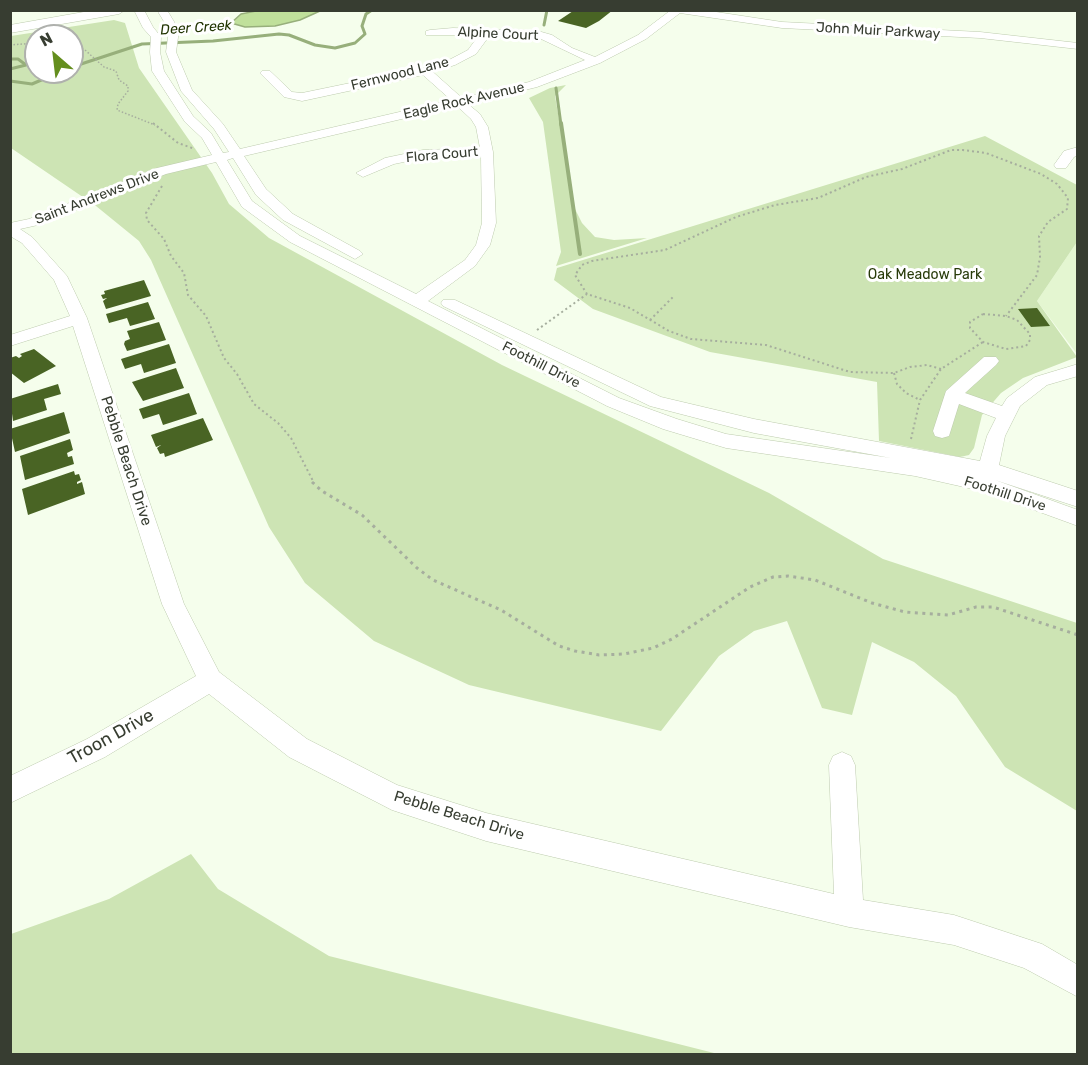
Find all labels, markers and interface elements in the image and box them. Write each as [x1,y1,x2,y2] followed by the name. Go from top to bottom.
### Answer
[160,17,232,39] water label: Deer Creek
[815,19,941,43] street label: John Muir Parkway
[457,23,539,45] street label: Alpine Court
[24,24,84,84] north arrow
[37,28,56,51] text: N
[349,54,451,94] street label: Fernwood Lane
[402,79,526,123] street label: Eagle Rock Avenue
[405,143,479,167] street label: Flora Court
[33,166,161,228] street label: Saint Andrews Drive
[868,267,982,283] park label: Oak Meadow Park
[499,338,583,392] street label: Foothill Drive
[97,394,155,528] street label: Pebble Beach Drive
[962,473,1048,515] street label: Foothill Drive
[64,705,158,769] street label: Troon Drive
[392,788,526,844] street label: Pebble Beach Drive

